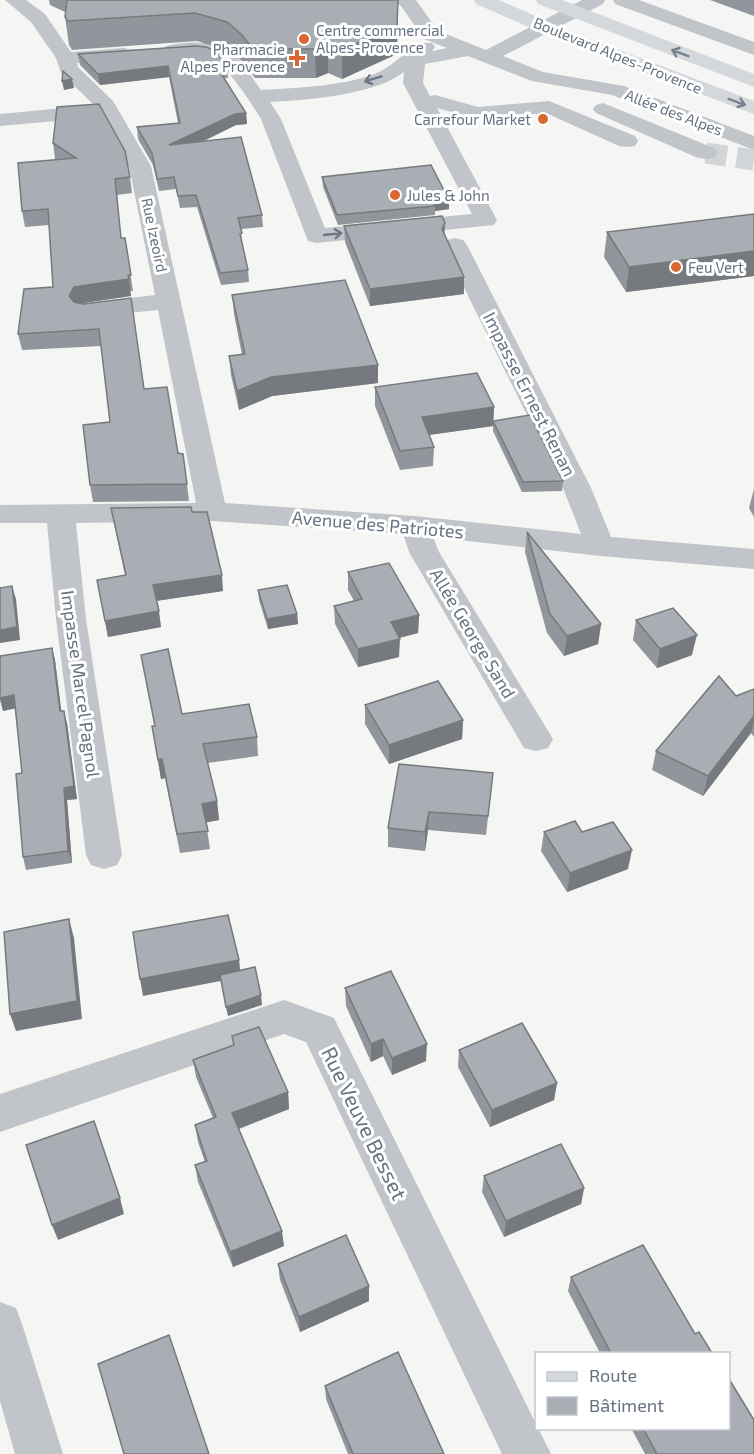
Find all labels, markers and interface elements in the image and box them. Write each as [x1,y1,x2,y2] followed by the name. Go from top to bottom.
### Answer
[531,13,705,97] street label: Boulevard Alpes-Provence
[316,21,444,56] place label: Centre commercial Alpes-Provence
[297,32,311,46] marker: Centre commercial Alpes-Provence
[180,40,285,75] place label: Pharmacie Alpes Provence
[671,47,690,58] one-way arrow
[290,51,304,65] marker: Pharmacie Alpes Provence
[364,74,383,85] one-way arrow
[623,85,725,139] street label: Allée des Alpes
[727,97,746,108] one-way arrow
[414,110,531,128] place label: Carrefour Market
[536,112,550,126] marker: Carrefour Market
[407,186,490,204] place label: Jules & John
[388,188,402,202] marker: Jules & John
[138,196,172,274] street label: Rue Izeoird
[323,229,343,240] one-way arrow
[688,258,744,276] place label: Feu Vert
[669,260,683,274] marker: Feu Vert
[479,308,581,480] street label: Impasse Ernest Renan
[291,506,465,542] street label: Avenue des Patriotes
[425,564,521,702] street label: Allée George Sand
[57,589,105,780] street label: Impasse Marcel Pagnol
[317,1042,413,1204] street label: Rue Veuve Besset
[535,1352,730,1430] legend
[589,1364,637,1386] text: Route
[589,1394,664,1416] text: Bâtiment

